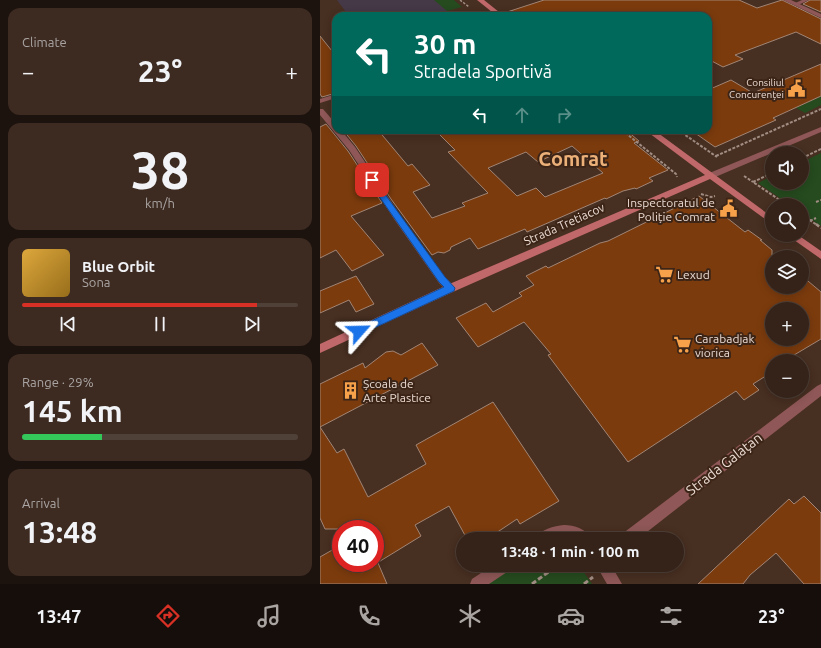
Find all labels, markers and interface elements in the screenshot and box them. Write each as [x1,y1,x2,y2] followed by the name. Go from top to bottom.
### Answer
[348,28,400,80] icon: left
[414,28,476,59] text: 30 m
[22,35,67,49] text: Climate
[138,54,182,88] text: 23°
[22,59,34,84] text: −
[286,59,298,84] text: +
[414,61,552,81] text: Stradela Sportivă
[729,77,784,100] place label: Consiliul Concurenței
[787,78,807,98] public building icon: Consiliul Concurenței
[469,104,491,126] icon: left
[511,104,533,126] icon: ahead
[553,104,575,126] icon: right
[131,141,189,199] text: 38
[765,146,809,398] map controls
[765,146,809,190] button: sound
[538,147,608,170] district label: Comrat
[355,163,389,197] pin
[361,169,383,191] icon: arrive
[145,196,175,210] text: km/h
[627,196,715,223] place label: Inspectoratul de Poliție Comrat
[765,198,809,242] button: search
[718,199,738,219] public building icon: Inspectoratul de Poliție Comrat
[521,200,607,248] street label: Strada Tretiacov
[765,250,809,294] button: layers
[82,258,155,275] text: Blue Orbit
[654,264,674,284] supermarket icon: Lexud
[677,268,710,281] place label: Lexud
[82,275,111,289] text: Sona
[765,302,809,346] button: +
[338,310,380,352] position arrow
[57,313,79,335] icon: previous
[149,313,171,335] icon: pause
[241,313,263,335] icon: next
[695,332,755,359] place label: Carabadjak viorica
[672,335,692,355] supermarket icon: Carabadjak viorica
[765,354,809,398] button: −
[22,375,94,389] text: Range · 29%
[363,377,431,404] place label: Școala de Arte Plastice
[340,380,360,400] building icon: Școala de Arte Plastice
[22,394,123,428] text: 145 km
[683,429,765,499] street label: Strada Galațan
[22,496,60,510] text: Arrival
[22,515,97,549] text: 13:48
[332,520,384,572] speed limit sign: 40
[501,543,639,560] text: 13:48 · 1 min · 100 m
[154,602,182,630] icon: directions
[255,602,283,630] icon: music
[355,602,383,630] icon: phone
[456,602,484,630] icon: climate
[557,602,585,630] icon: car
[657,602,685,630] icon: filters
[36,606,81,626] text: 13:47
[758,606,785,626] text: 23°

